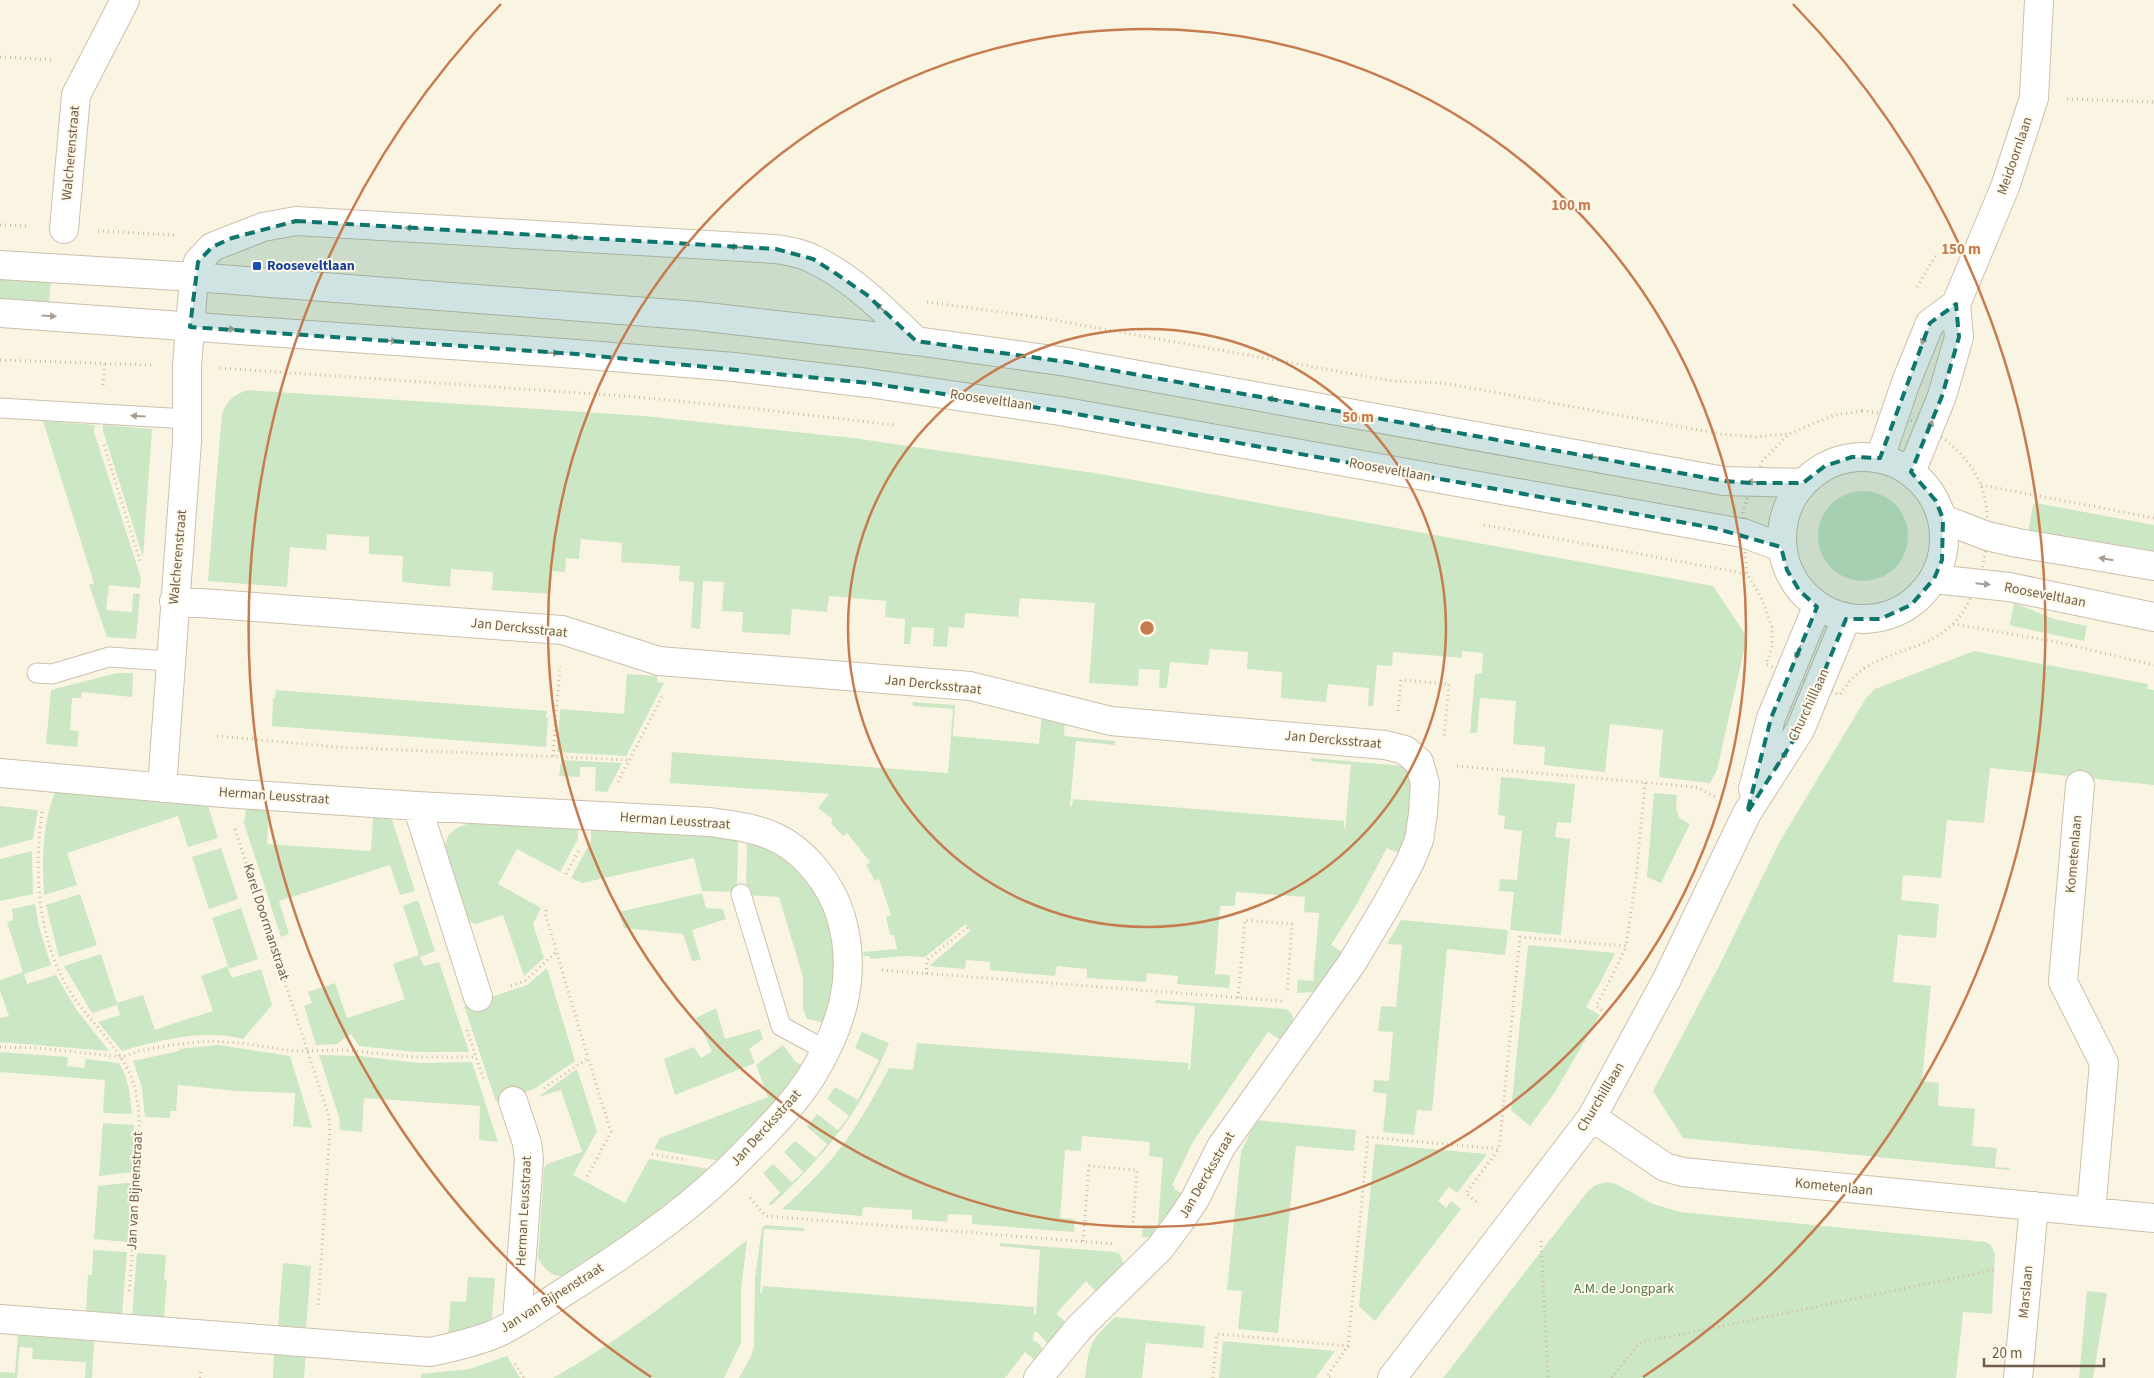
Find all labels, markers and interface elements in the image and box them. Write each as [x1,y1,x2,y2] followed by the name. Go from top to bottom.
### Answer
[57,104,85,201] street label: Walcherenstraat
[1992,114,2038,198] street label: Meidoornlaan
[1551,195,1591,216] text: 100 m
[403,223,419,231] one-way arrow
[565,233,581,241] one-way arrow
[1941,239,1981,260] text: 150 m
[728,242,744,250] one-way arrow
[267,256,355,276] place label: Rooseveltlaan
[251,260,263,272] marker: Rooseveltlaan
[875,302,887,314] one-way arrow
[41,313,57,321] one-way arrow
[220,326,236,334] one-way arrow
[1920,331,1928,346] one-way arrow
[383,337,399,345] one-way arrow
[545,349,561,357] one-way arrow
[949,384,1033,416] street label: Rooseveltlaan
[1265,395,1281,403] one-way arrow
[1342,407,1374,428] text: 50 m
[130,412,146,420] one-way arrow
[1926,420,1934,434] one-way arrow
[1425,424,1441,432] one-way arrow
[1347,453,1433,487] street label: Rooseveltlaan
[1585,453,1601,461] one-way arrow
[1746,478,1762,486] one-way arrow
[164,508,192,605] street label: Walcherenstraat
[2097,554,2113,562] one-way arrow
[2002,577,2088,613] street label: Rooseveltlaan
[1975,580,1991,588] one-way arrow
[470,613,569,643] street label: Jan Dercksstraat
[1138,619,1156,637] centre of rings
[1794,645,1802,659] one-way arrow
[1783,665,1835,745] street label: Churchilllaan
[884,670,983,700] street label: Jan Dercksstraat
[1284,726,1383,754] street label: Jan Dercksstraat
[1778,750,1788,763] one-way arrow
[218,782,330,810] street label: Herman Leusstraat
[619,807,731,835] street label: Herman Leusstraat
[2061,814,2087,894] street label: Kometenlaan
[238,861,294,983] street label: Karel Doormanstraat
[1572,1058,1630,1136] street label: Churchilllaan
[726,1085,806,1171] street label: Jan Dercksstraat
[1174,1128,1240,1222] street label: Jan Dercksstraat
[122,1131,148,1251] street label: Jan van Bijnenstraat
[511,1155,537,1267] street label: Herman Leusstraat
[1794,1173,1874,1201] street label: Kometenlaan
[496,1258,608,1338] street label: Jan van Bijnenstraat
[2014,1265,2038,1319] street label: Marslaan
[1574,1279,1674,1299] park label: A.M. de Jongpark
[1984,1336,2104,1368] scale bar
[1992,1343,2022,1364] text: 20 m

